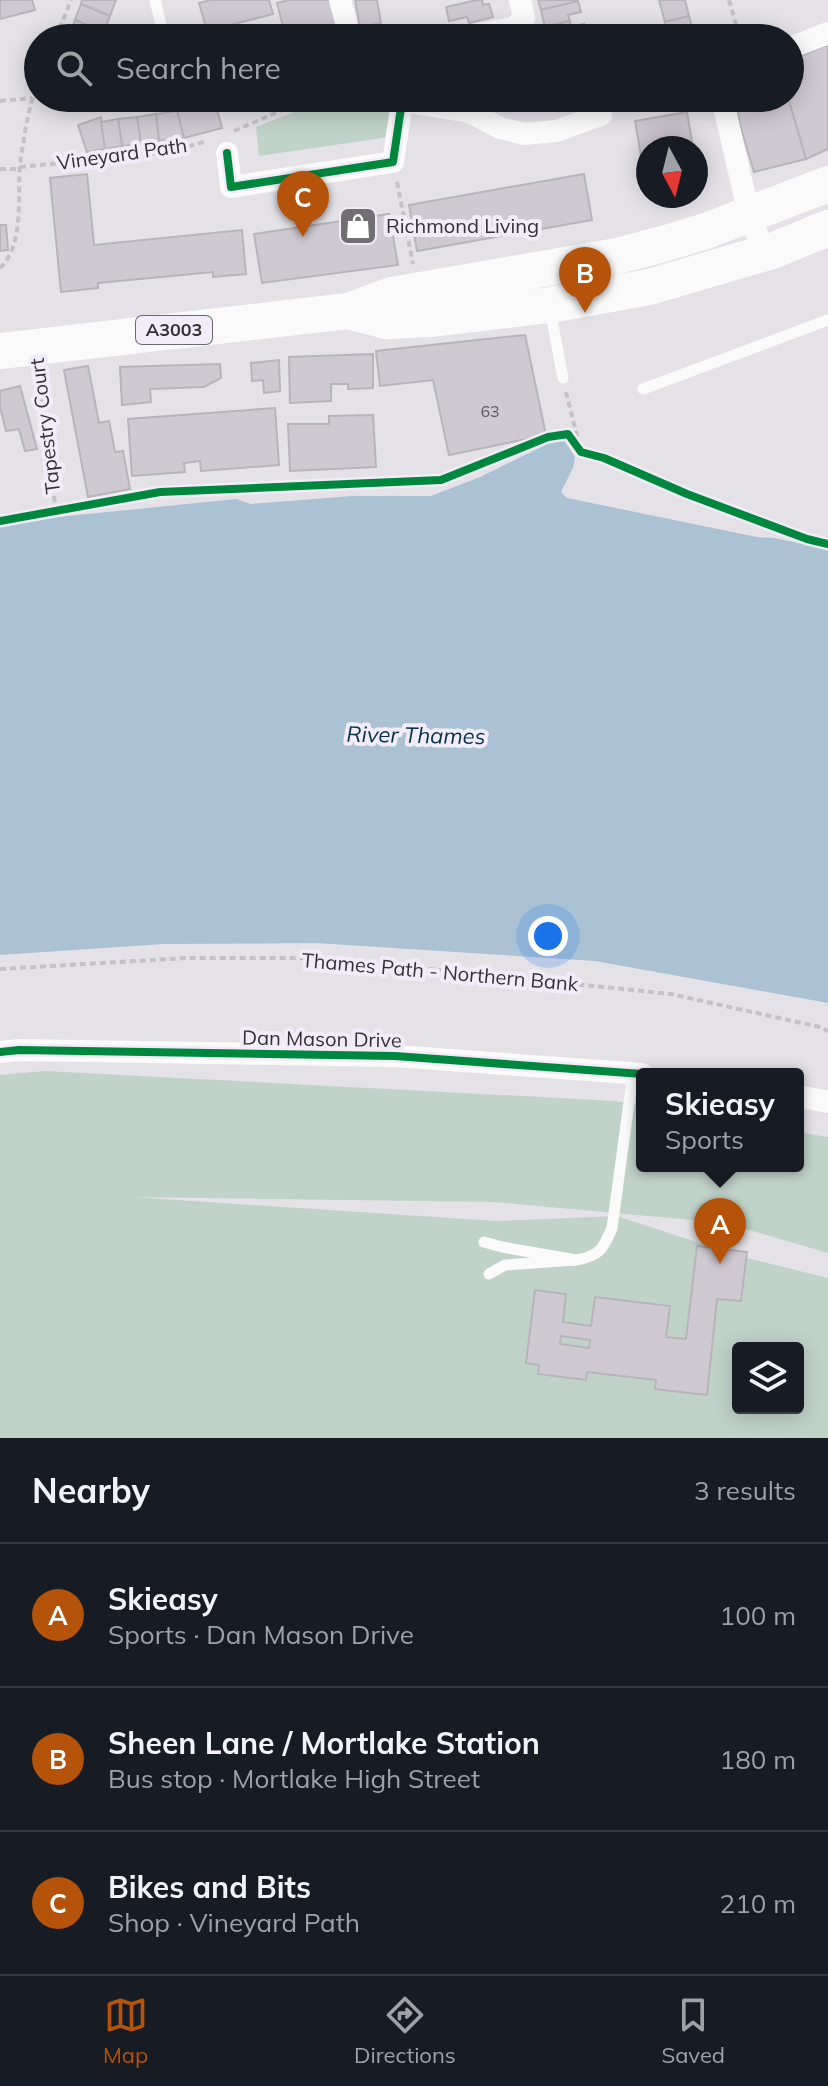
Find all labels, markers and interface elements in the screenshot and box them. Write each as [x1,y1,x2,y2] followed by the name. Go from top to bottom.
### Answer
[24,24,804,112] search box
[52,46,96,90] icon: search
[116,49,281,87] text: Search here
[55,132,189,175] street label: Vineyard Path
[636,136,708,208] north arrow
[277,171,329,237] pin: C
[337,205,379,247] shop icon: Richmond Living
[386,213,539,238] place label: Richmond Living
[559,247,611,313] pin: B
[136,316,212,344] road number: A3003
[24,357,65,495] street label: Tapestry Court
[480,401,500,421] house number: 63
[346,720,486,750] water label: River Thames
[528,916,568,956] your location
[301,947,580,996] street label: Thames Path - Northern Bank
[242,1025,402,1052] street label: Dan Mason Drive
[636,1068,804,1172] popup
[665,1085,775,1123] text: Skieasy
[665,1123,744,1156] text: Sports
[694,1198,746,1264] pin: A
[732,1342,804,1414] map controls
[732,1342,804,1414] button: layers
[32,1469,150,1512] text: Nearby
[694,1474,796,1507] text: 3 results
[108,1580,218,1618] text: Skieasy
[48,1599,68,1632] text: A
[720,1599,796,1632] text: 100 m
[108,1618,414,1651] text: Sports · Dan Mason Drive
[108,1724,540,1762] text: Sheen Lane / Mortlake Station
[49,1743,67,1776] text: B
[720,1743,796,1776] text: 180 m
[108,1762,480,1795] text: Bus stop · Mortlake High Street
[108,1868,311,1906] text: Bikes and Bits
[49,1887,67,1920] text: C
[720,1887,796,1920] text: 210 m
[108,1906,360,1939] text: Shop · Vineyard Path
[103,1993,148,2069] tab: Map
[354,1993,456,2069] tab: Directions
[662,1993,725,2069] tab: Saved

